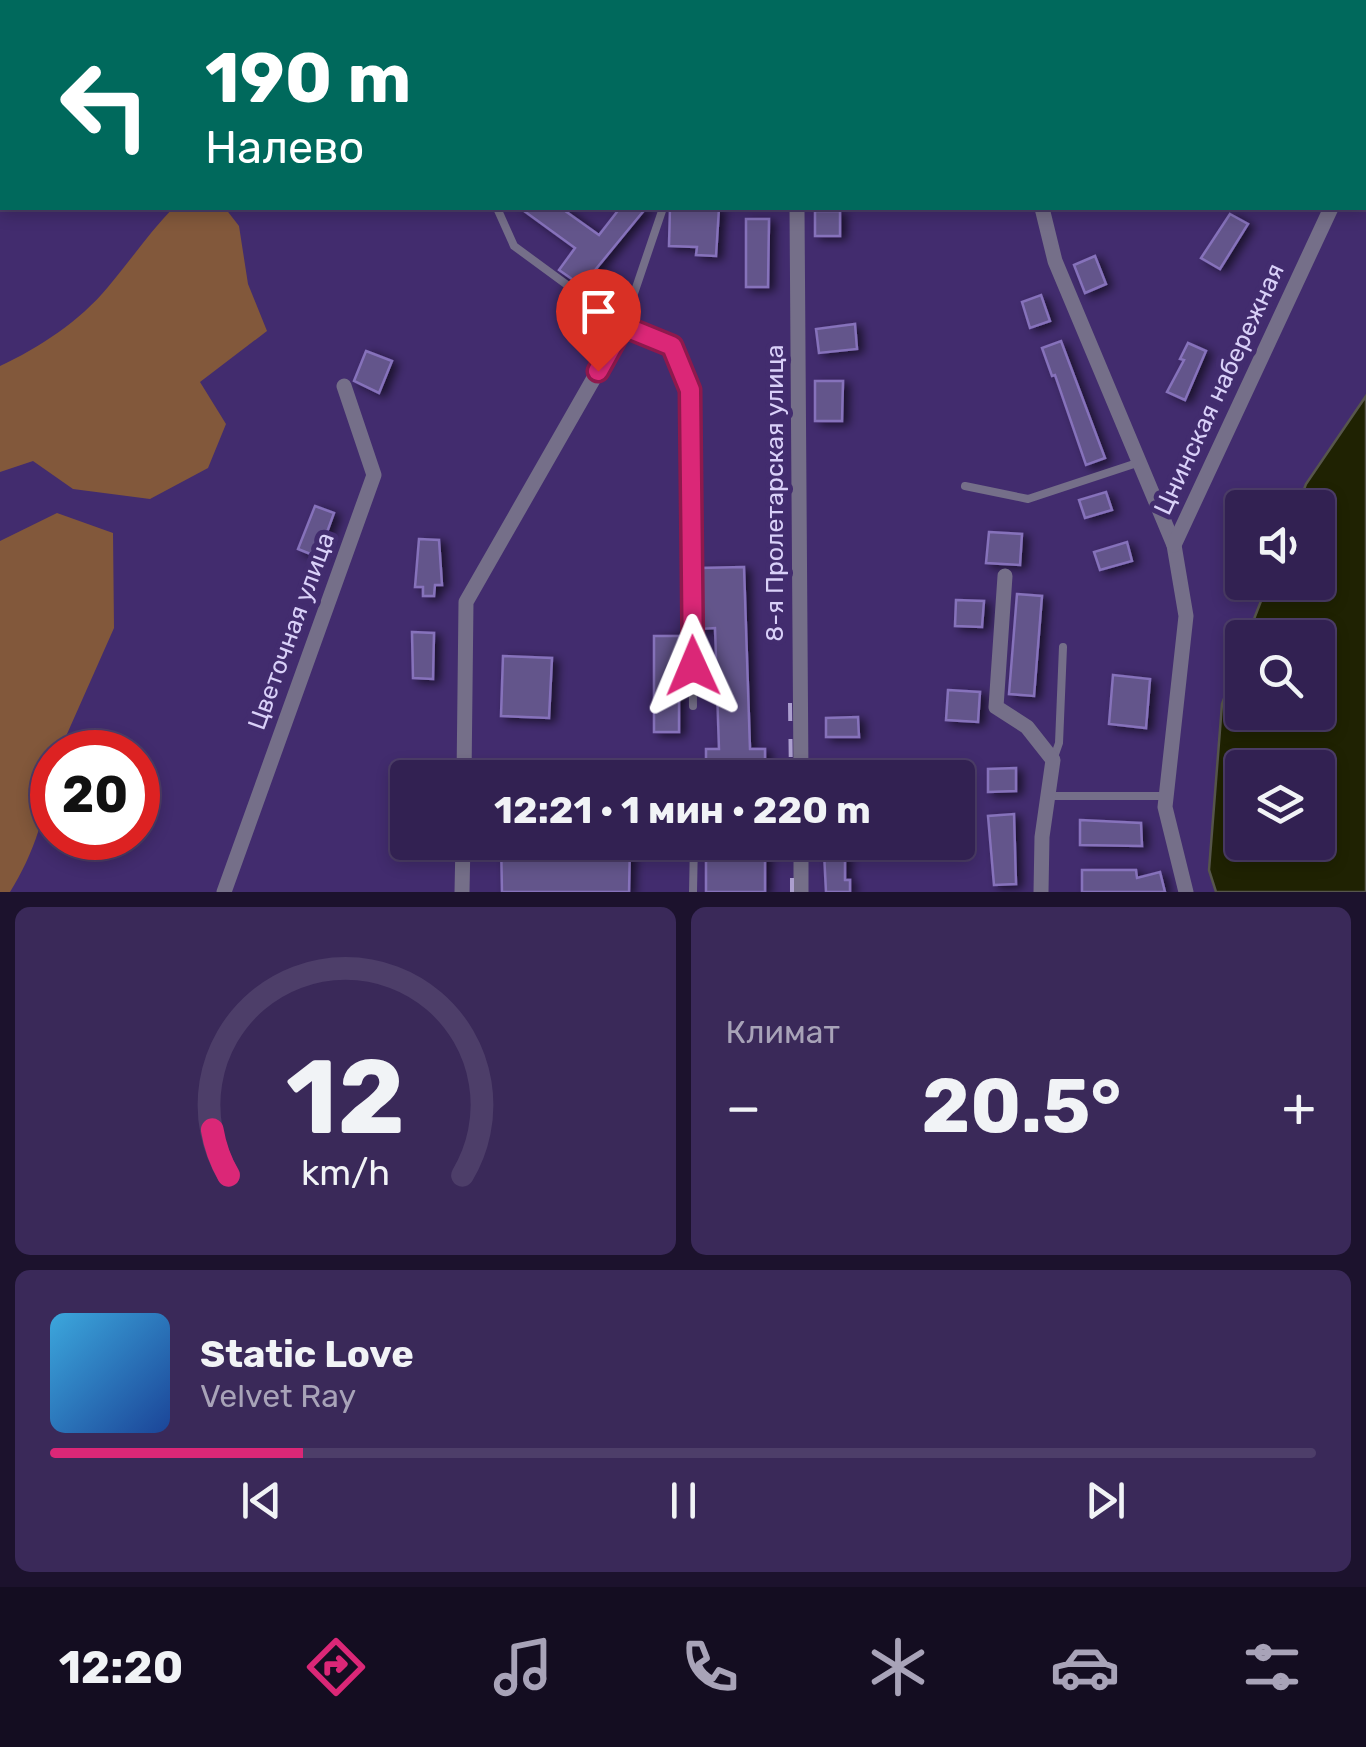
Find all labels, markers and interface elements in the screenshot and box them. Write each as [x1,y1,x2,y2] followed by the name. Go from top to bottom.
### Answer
[205,37,411,120] text: 190 m
[40,40,170,170] icon: left
[205,121,364,174] text: Налево
[1148,259,1290,519] street label: Цнинская набережная
[556,269,641,372] pin
[571,284,626,339] icon: arrive
[760,344,789,642] street label: 8-я Пролетарская улица
[1225,490,1335,860] map controls
[1225,490,1335,600] button: sound
[242,528,340,734] street label: Цветочная улица
[641,614,745,718] position arrow
[1225,620,1335,730] button: search
[30,730,160,860] speed limit sign: 20
[1225,750,1335,860] button: layers
[494,787,871,833] text: 12:21 · 1 мин · 220 m
[726,1013,840,1051] text: Климат
[286,1036,405,1159] text: 12
[922,1062,1121,1151] text: 20.5°
[726,1075,761,1140] text: −
[1282,1075,1316,1140] text: +
[301,1152,390,1194] text: km/h
[200,1331,414,1377] text: Static Love
[200,1377,356,1415] text: Velvet Ray
[234,1473,289,1528] icon: previous
[656,1473,711,1528] icon: pause
[1078,1473,1133,1528] icon: next
[301,1632,371,1702] icon: directions
[488,1632,558,1702] icon: music
[675,1632,745,1702] icon: phone
[863,1632,933,1702] icon: climate
[1050,1632,1120,1702] icon: car
[1237,1632,1307,1702] icon: filters
[59,1641,183,1694] text: 12:20

